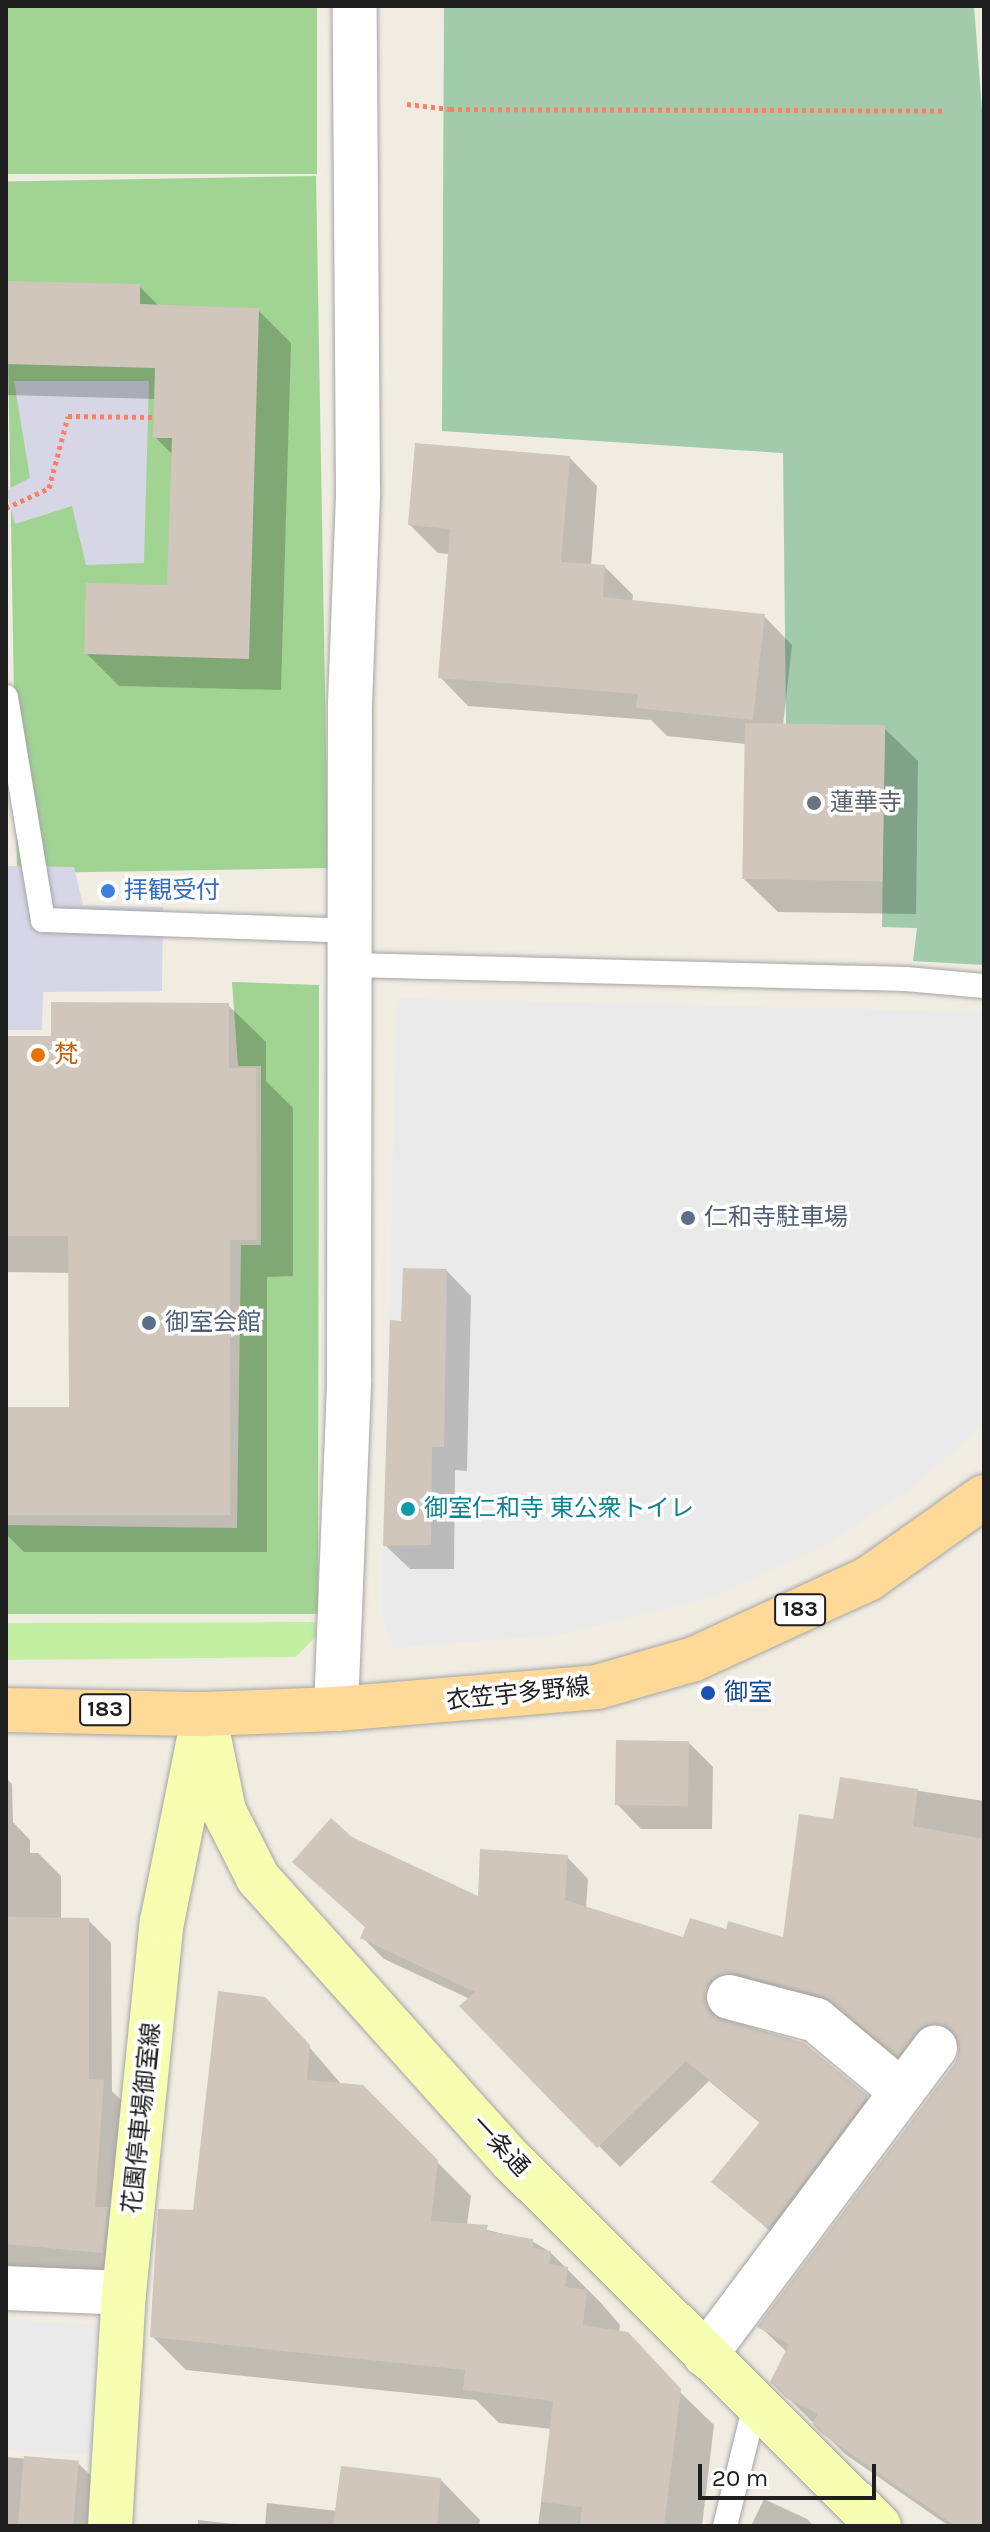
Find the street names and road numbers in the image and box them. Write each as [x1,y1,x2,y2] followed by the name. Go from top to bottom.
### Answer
[774,1592,826,1628] road number: 183
[445,1672,591,1716] street label: 衣笠宇多野線
[79,1692,131,1728] road number: 183
[118,2021,166,2215] street label: 花園停車場御室線
[465,2110,535,2182] street label: 一条通

